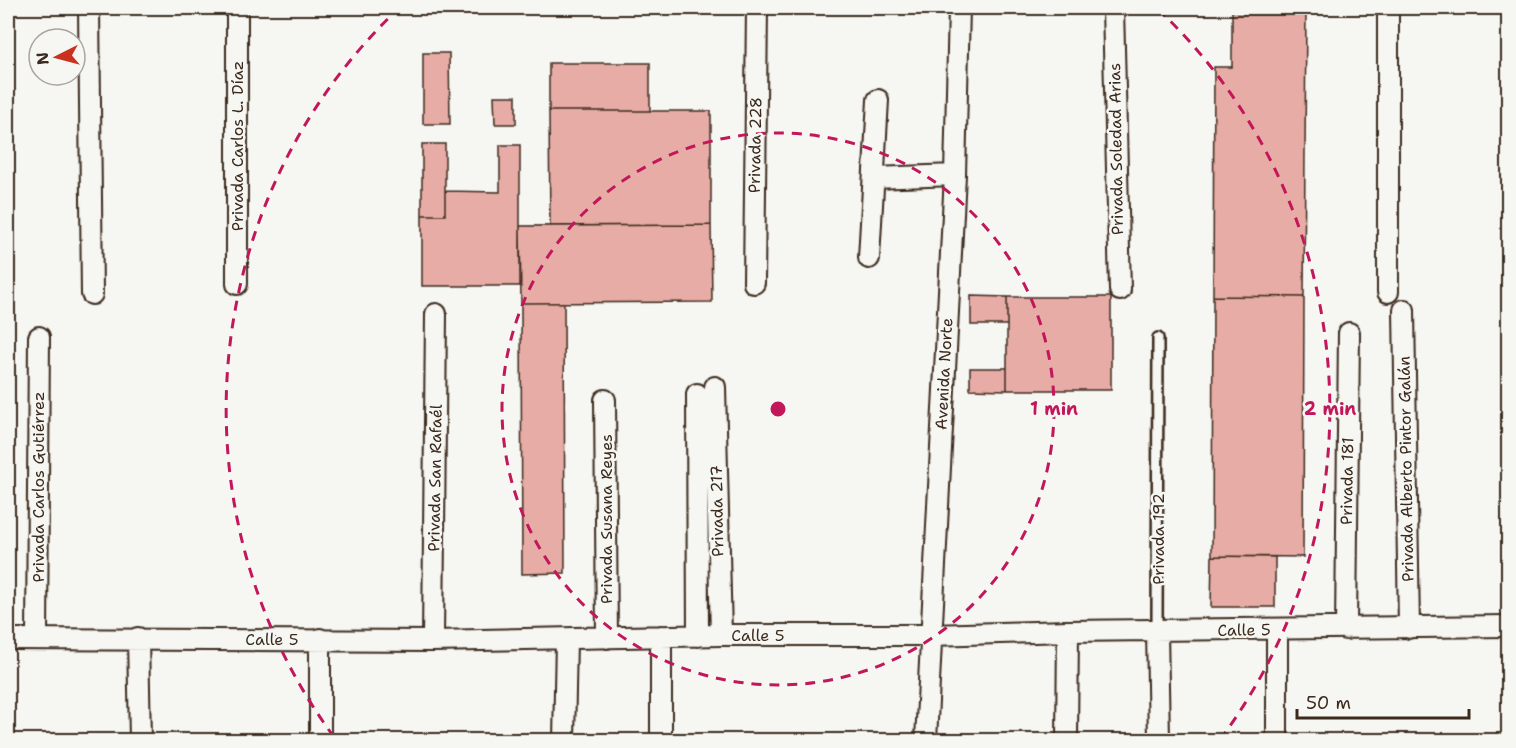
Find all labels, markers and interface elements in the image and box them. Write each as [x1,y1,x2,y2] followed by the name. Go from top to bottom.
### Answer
[27,27,87,87] north arrow
[31,51,54,66] text: N
[227,61,248,231] street label: Privada Carlos L. Díaz
[1104,63,1128,235] street label: Privada Soledad Arias
[744,97,766,193] street label: Privada 228
[931,317,957,431] street label: Avenida Norte
[1394,356,1418,582] street label: Privada Alberto Pintor Galán
[28,391,49,583] street label: Privada Carlos Gutiérrez
[1030,397,1078,421] text: 1 min
[1304,397,1356,421] text: 2 min
[768,399,788,419] centre of rings
[423,404,447,552] street label: Privada San Rafaél
[596,434,617,604] street label: Privada Susana Reyes
[1336,437,1358,525] street label: Privada 181
[706,465,728,557] street label: Privada 217
[1148,493,1169,585] street label: Privada 192
[1217,619,1271,641] street label: Calle 5
[731,625,785,646] street label: Calle 5
[245,629,299,650] street label: Calle 5
[1297,682,1470,720] scale bar
[1306,691,1351,715] text: 50 m

